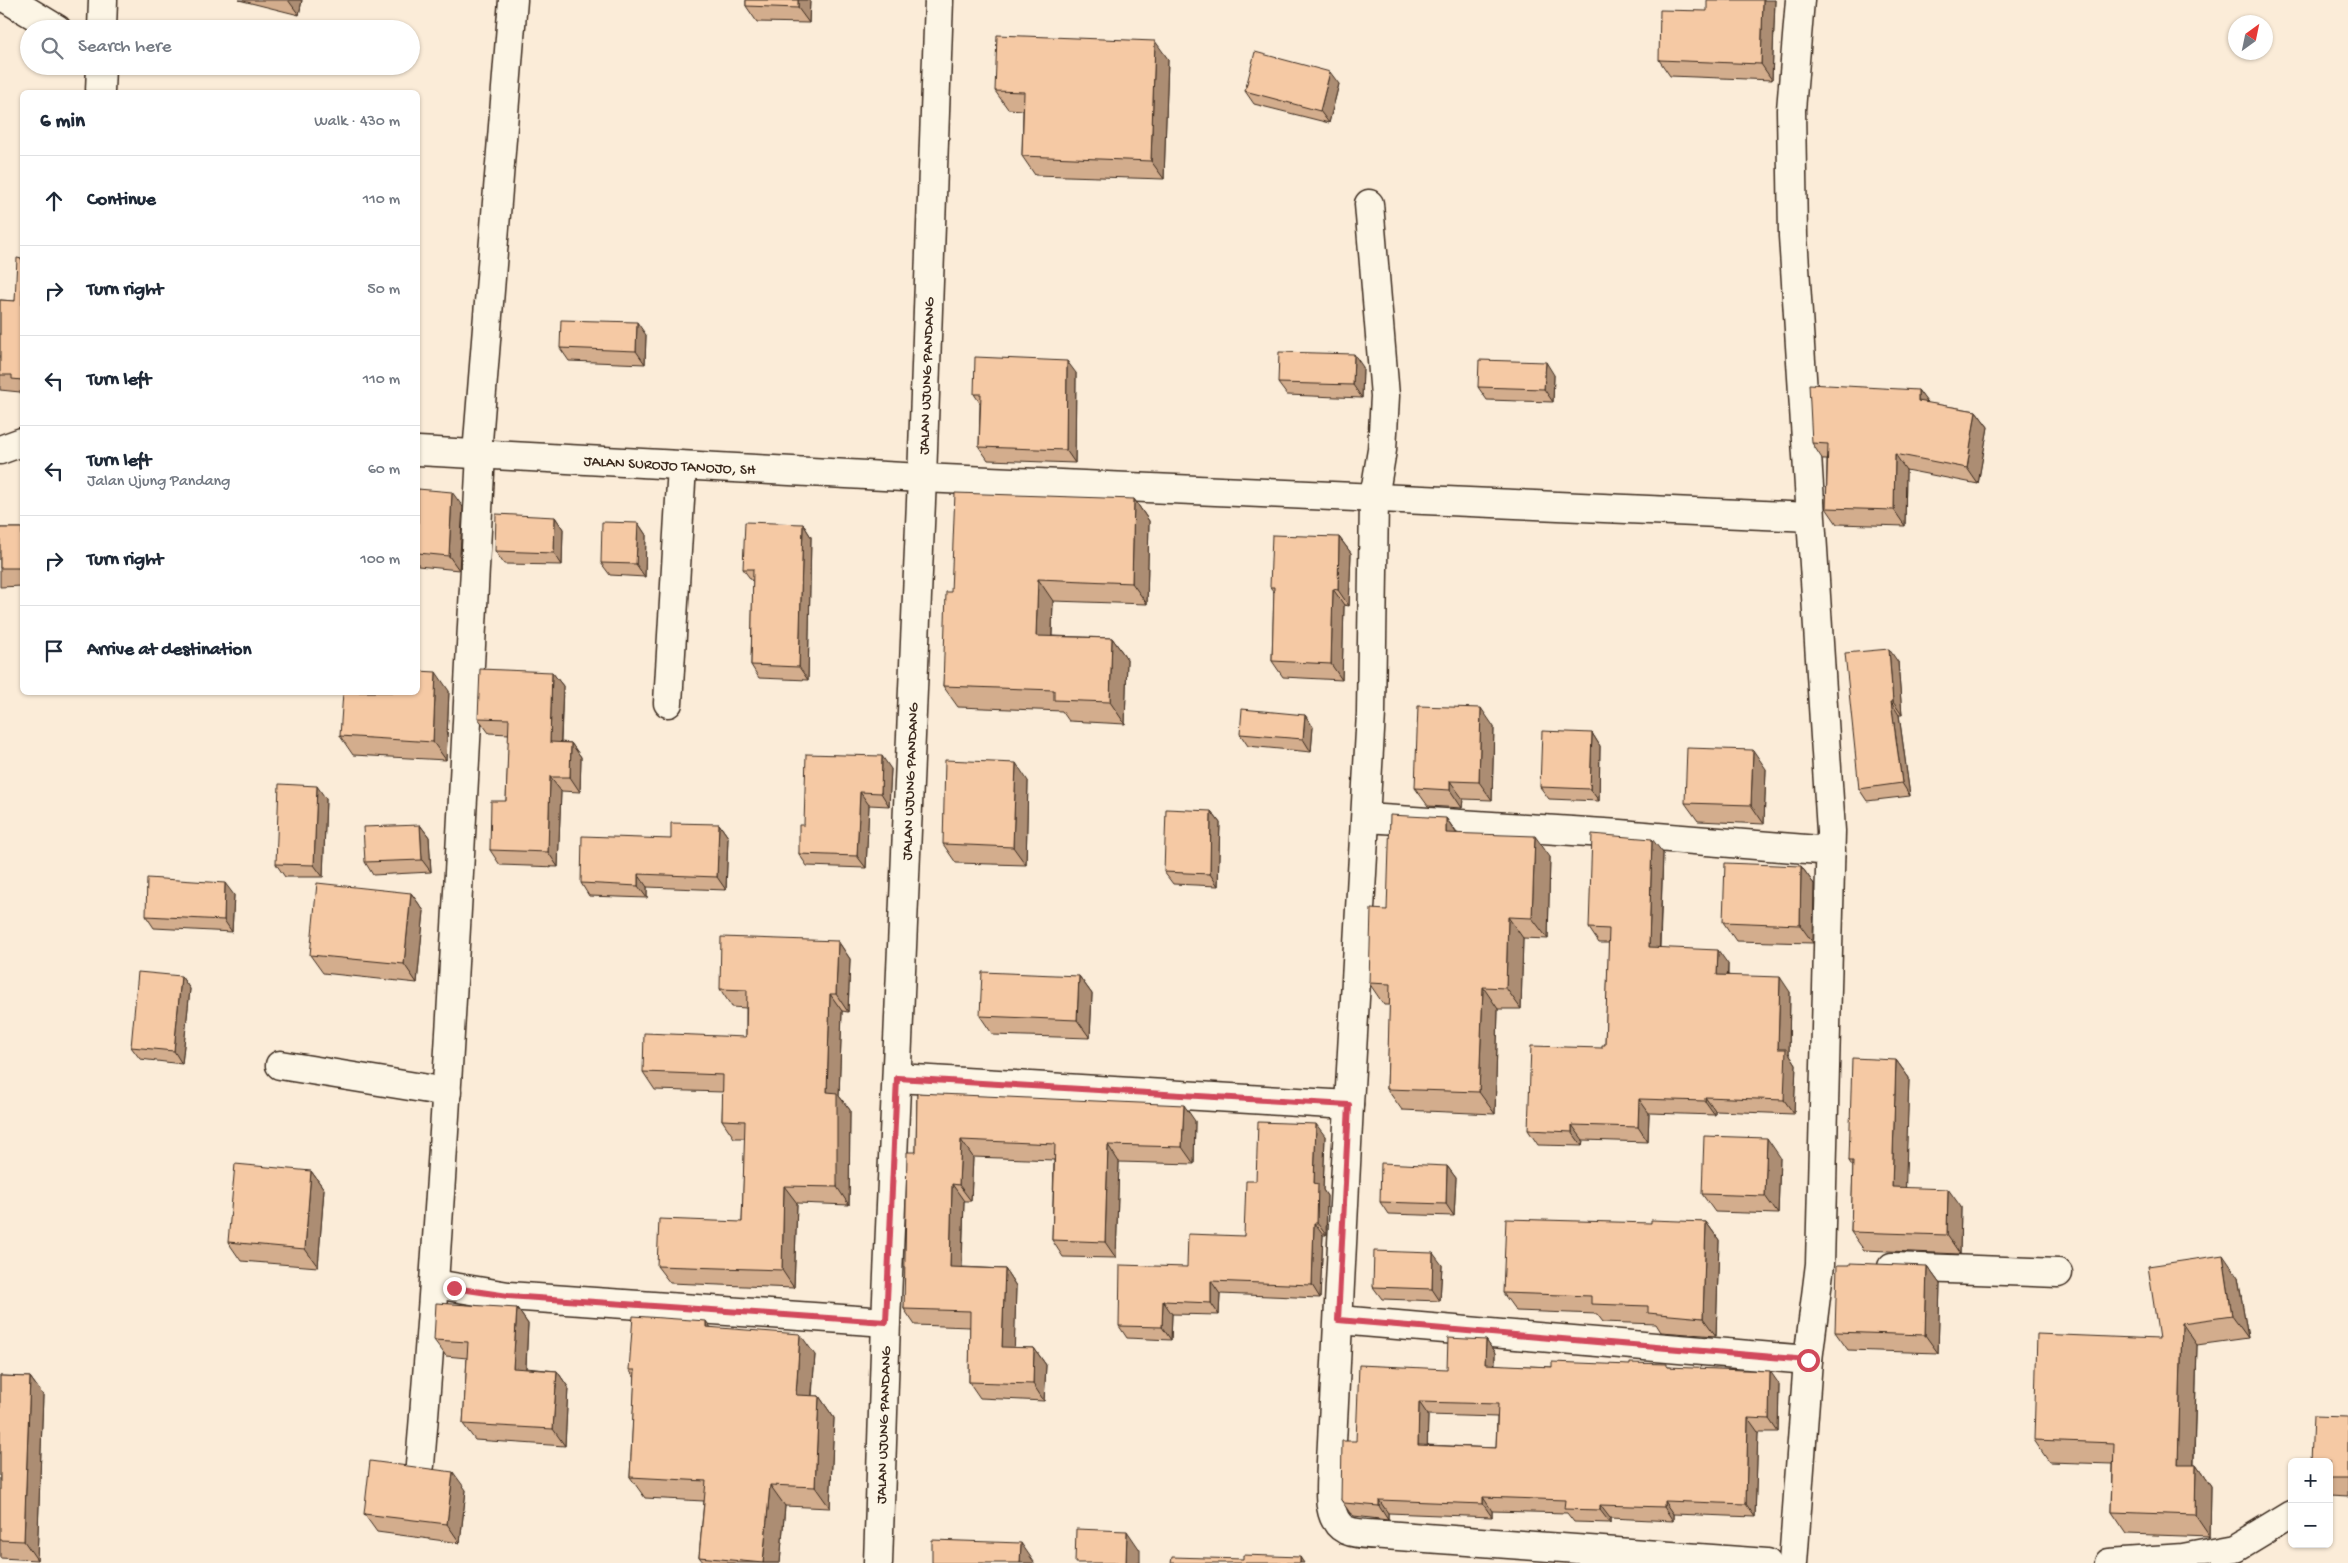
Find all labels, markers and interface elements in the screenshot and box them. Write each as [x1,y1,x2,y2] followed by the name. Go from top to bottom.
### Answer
[2228,15,2273,60] north arrow
[20,20,420,75] search box
[38,34,66,62] icon: search
[78,36,172,59] text: Search here
[40,110,85,135] text: 6 min
[314,113,400,132] text: Walk · 430 m
[40,187,68,215] icon: ahead
[87,189,156,212] text: Continue
[363,191,400,210] text: 110 m
[40,277,68,305] icon: right
[87,279,163,302] text: Turn right
[367,281,400,300] text: 50 m
[916,296,939,455] street label: JALAN UJUNG PANDANG
[40,367,68,395] icon: left
[87,369,151,392] text: Turn left
[363,371,400,390] text: 110 m
[87,450,151,473] text: Turn left
[583,453,756,480] street label: JALAN SUROJO TANOJO, SH
[40,457,68,485] icon: left
[368,461,400,480] text: 60 m
[87,473,230,492] text: Jalan Ujung Pandang
[40,547,68,575] icon: right
[87,549,163,572] text: Turn right
[360,551,400,570] text: 100 m
[40,637,68,665] icon: arrive
[87,639,251,662] text: Arrive at destination
[899,702,923,861] street label: JALAN UJUNG PANDANG
[443,1277,466,1300] route end
[873,1346,896,1504] street label: JALAN UJUNG PANDANG
[1797,1349,1820,1372] route start
[2288,1458,2333,1548] map controls
[2288,1458,2333,1503] button: +
[2288,1503,2333,1548] button: −

